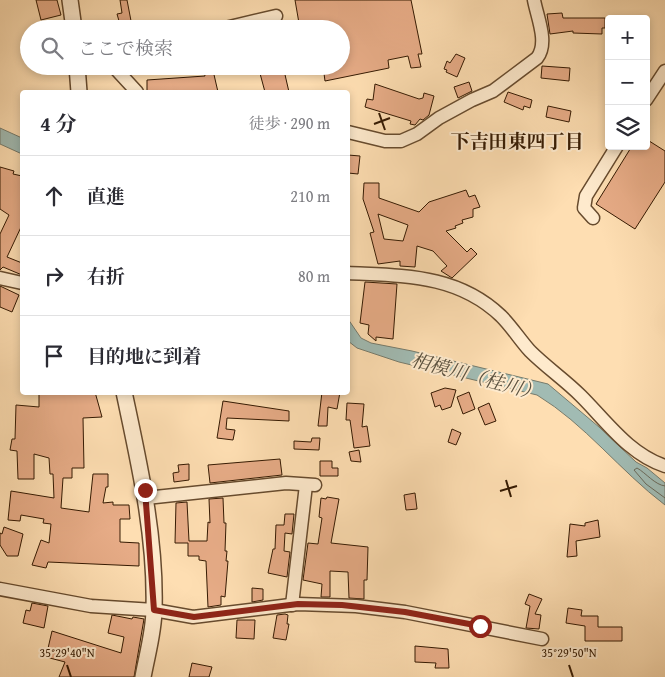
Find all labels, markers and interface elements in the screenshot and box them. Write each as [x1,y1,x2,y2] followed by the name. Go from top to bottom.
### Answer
[605,15,650,150] map controls
[605,15,650,60] button: +
[20,20,350,75] search box
[38,34,66,62] icon: search
[78,34,173,62] text: ここで検索
[605,60,650,105] button: −
[605,105,650,150] button: layers
[40,108,77,139] text: 4 分
[249,111,330,135] text: 徒歩 · 290 m
[450,127,584,155] district label: 下吉田東四丁目
[40,182,68,210] icon: ahead
[87,182,125,210] text: 直進
[290,184,330,208] text: 210 m
[40,262,68,290] icon: right
[87,262,125,290] text: 右折
[298,264,330,288] text: 80 m
[40,342,68,370] icon: arrive
[87,342,201,370] text: 目的地に到着
[408,345,544,407] water label: 相模川（桂川）
[134,479,157,502] route end
[469,615,492,638] route start
[39,644,95,661] text: 35°29'40"N
[541,644,597,661] text: 35°29'50"N

